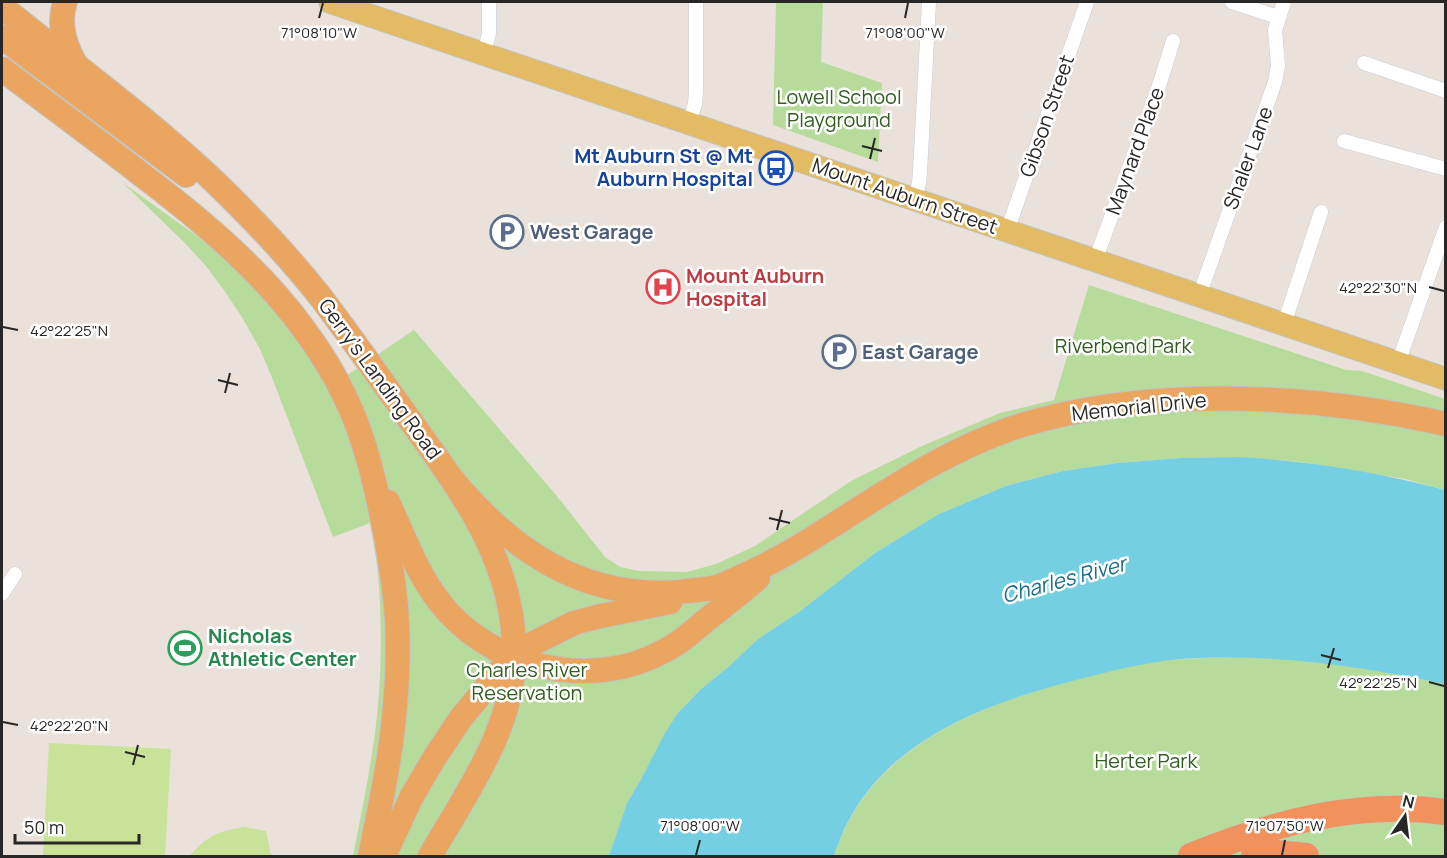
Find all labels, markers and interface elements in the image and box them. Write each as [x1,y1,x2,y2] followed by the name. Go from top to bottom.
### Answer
[281,22,357,43] text: 71°08'10"W
[865,22,945,43] text: 71°08'00"W
[1013,51,1080,180] street label: Gibson Street
[776,83,902,133] park label: Lowell School Playground
[1099,83,1170,218] street label: Maynard Place
[1216,103,1279,213] street label: Shaler Lane
[574,142,753,192] place label: Mt Auburn St @ Mt Auburn Hospital
[758,150,794,186] bus stop icon: Mt Auburn St @ Mt Auburn Hospital
[809,151,1002,240] street label: Mount Auburn Street
[489,214,525,250] parking icon: West Garage
[530,218,654,245] place label: West Garage
[686,262,824,312] place label: Mount Auburn Hospital
[645,269,681,305] hospital icon: Mount Auburn Hospital
[1339,277,1417,298] text: 42°22'30"N
[313,293,448,465] street label: Gerry's Landing Road
[30,320,108,341] text: 42°22'25"N
[1055,332,1192,359] park label: Riverbend Park
[821,334,857,370] parking icon: East Garage
[862,338,978,365] place label: East Garage
[1070,386,1208,427] street label: Memorial Drive
[999,548,1131,609] water label: Charles River
[208,622,357,672] place label: Nicholas Athletic Center
[167,630,203,666] sports icon: Nicholas Athletic Center
[466,656,588,706] park label: Charles River Reservation
[1339,672,1417,693] text: 42°22'25"N
[30,715,108,736] text: 42°22'20"N
[1095,747,1199,774] park label: Herter Park
[1375,786,1435,846] north arrow
[1400,789,1417,814] text: N
[15,807,140,845] scale bar
[24,815,64,839] text: 50 m
[660,815,740,836] text: 71°08'00"W
[1246,815,1324,836] text: 71°07'50"W

